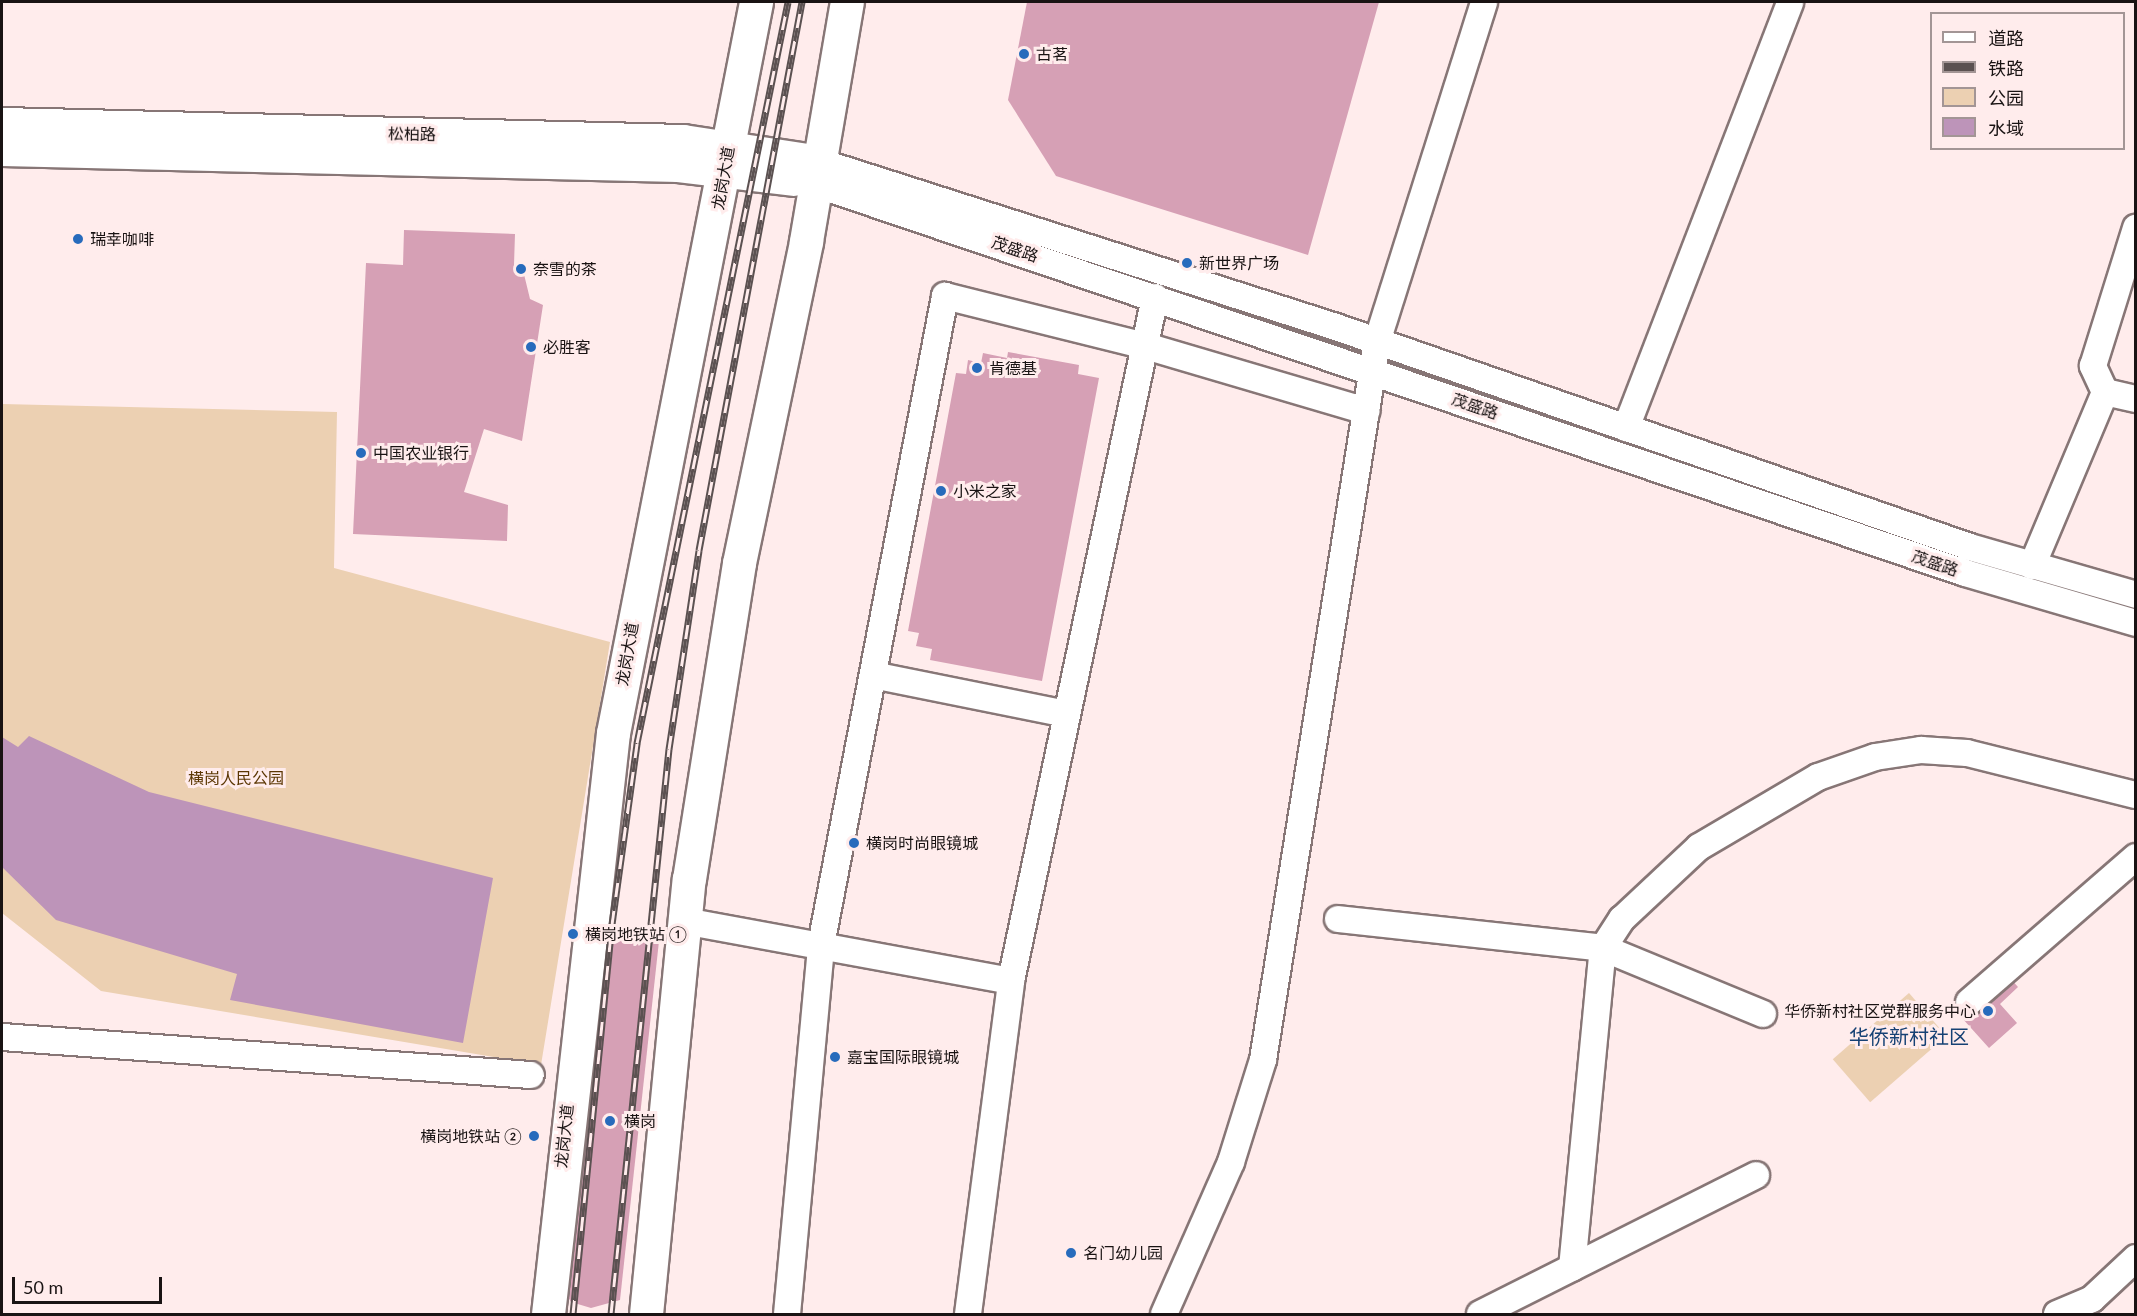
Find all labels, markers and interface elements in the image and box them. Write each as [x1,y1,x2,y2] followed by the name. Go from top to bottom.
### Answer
[1930,12,2125,150] legend
[1988,27,2024,49] text: 道路
[1036,44,1068,64] place label: 古茗
[1017,47,1031,61] marker: 古茗
[1988,57,2024,79] text: 铁路
[1988,87,2024,109] text: 公园
[1988,117,2024,139] text: 水域
[388,124,436,144] street label: 松柏路
[708,145,738,211] street label: 龙岗大道
[90,229,154,249] place label: 瑞幸咖啡
[71,232,85,246] marker: 瑞幸咖啡
[989,232,1041,266] street label: 茂盛路
[1199,253,1279,273] place label: 新世界广场
[1180,256,1194,270] marker: 新世界广场
[533,259,597,279] place label: 奈雪的茶
[514,262,528,276] marker: 奈雪的茶
[543,337,591,357] place label: 必胜客
[524,340,538,354] marker: 必胜客
[989,358,1037,378] place label: 肯德基
[970,361,984,375] marker: 肯德基
[1449,389,1501,423] street label: 茂盛路
[373,443,469,463] place label: 中国农业银行
[354,446,368,460] marker: 中国农业银行
[953,481,1017,501] place label: 小米之家
[934,484,948,498] marker: 小米之家
[1909,546,1961,580] street label: 茂盛路
[612,621,642,687] street label: 龙岗大道
[188,768,284,788] park label: 横岗人民公园
[866,833,978,853] place label: 横岗时尚眼镜城
[847,836,861,850] marker: 横岗时尚眼镜城
[585,924,687,944] place label: 横岗地铁站 ①
[566,927,580,941] marker: 横岗地铁站 ①
[1784,1001,1976,1021] place label: 华侨新村社区党群服务中心
[1981,1004,1995,1018] marker: 华侨新村社区党群服务中心
[1849,1024,1969,1048] district label: 华侨新村社区
[847,1047,959,1067] place label: 嘉宝国际眼镜城
[828,1050,842,1064] marker: 嘉宝国际眼镜城
[551,1103,577,1169] street label: 龙岗大道
[624,1111,656,1131] place label: 横岗
[601,1112,619,1130] marker: 横岗
[420,1126,522,1146] place label: 横岗地铁站 ②
[527,1129,541,1143] marker: 横岗地铁站 ②
[1083,1243,1163,1263] place label: 名门幼儿园
[1064,1246,1078,1260] marker: 名门幼儿园
[15,1265,165,1303] scale bar
[23,1276,63,1298] text: 50 m

